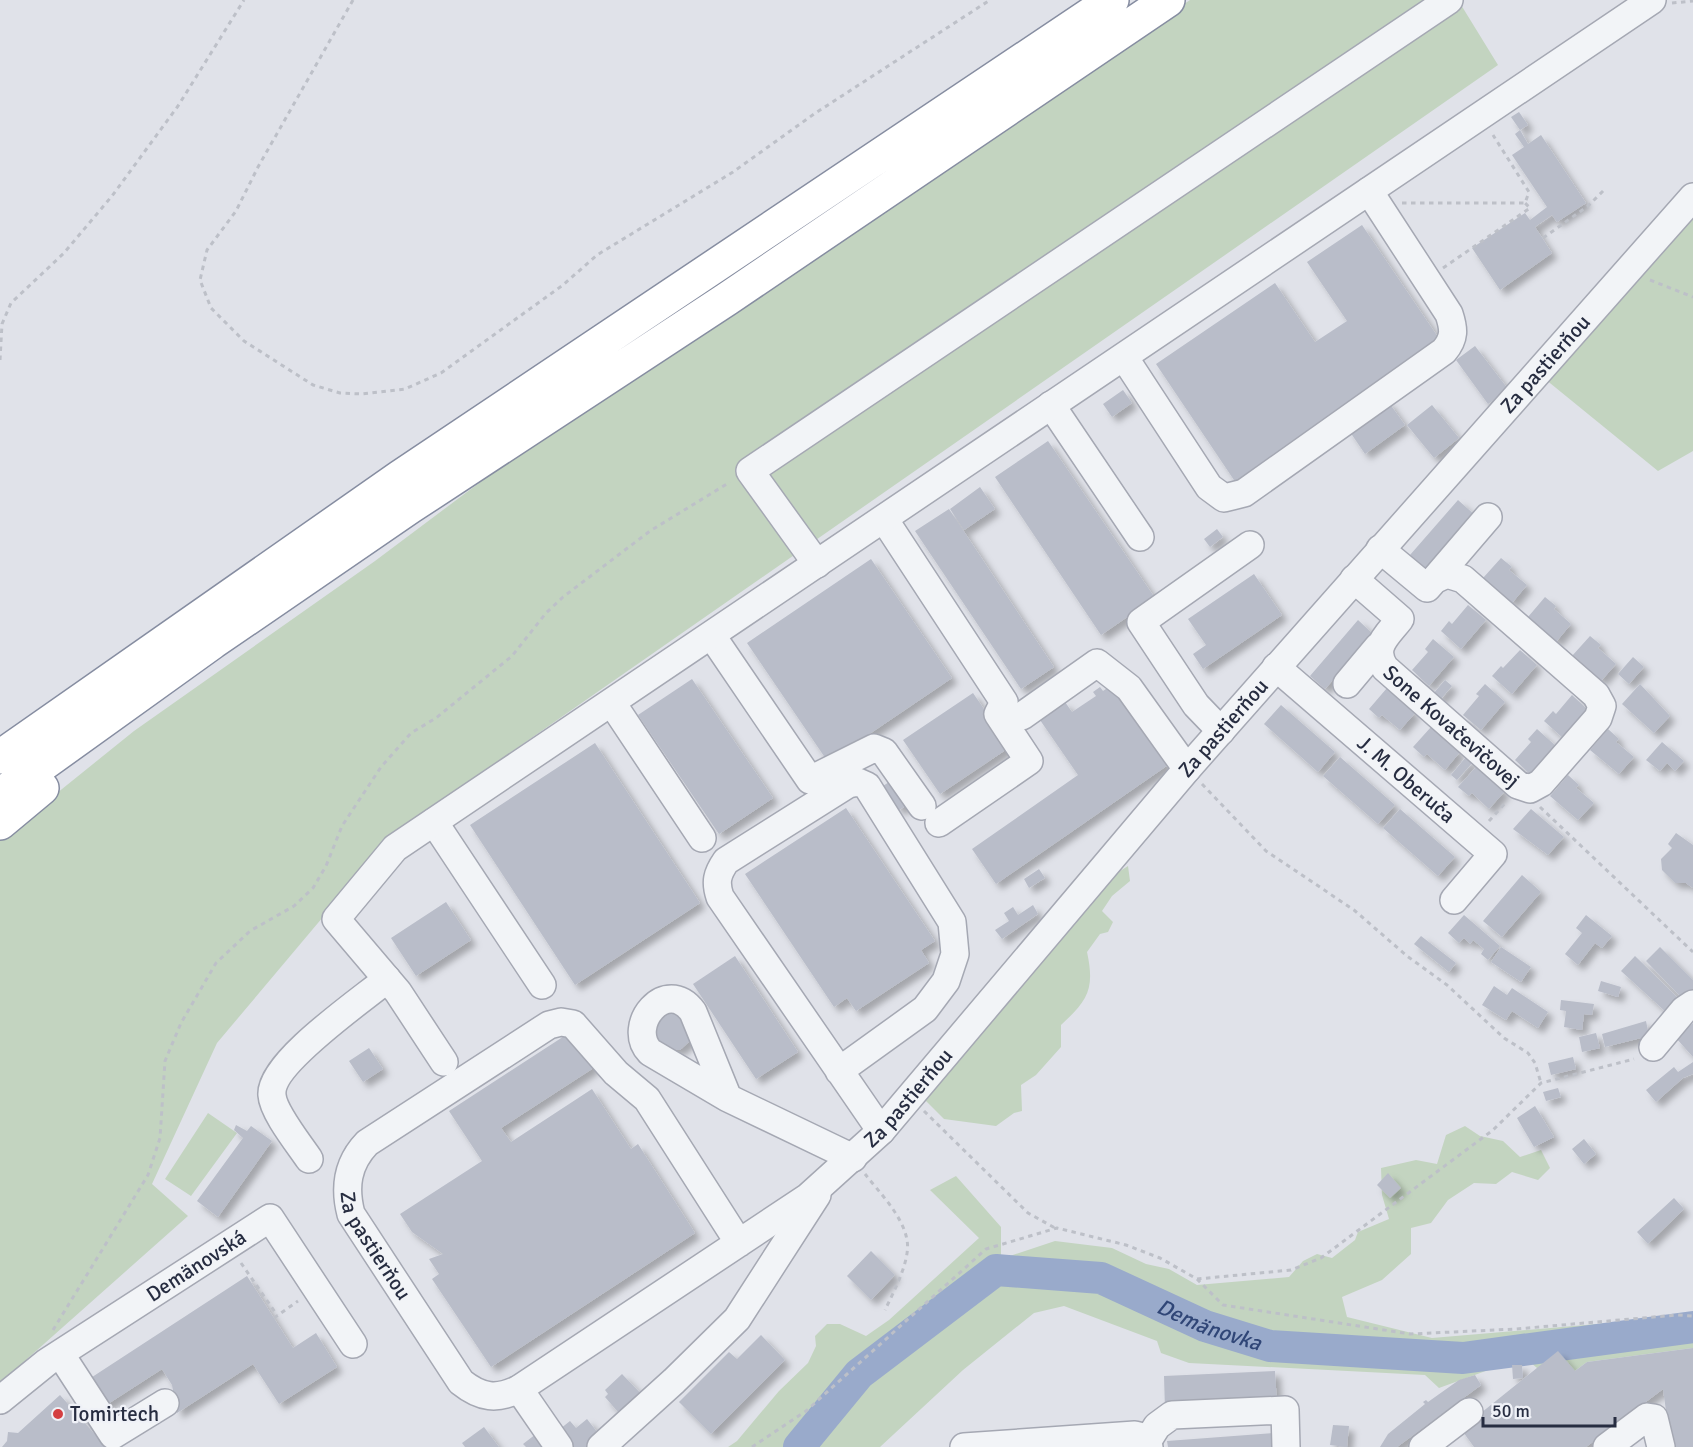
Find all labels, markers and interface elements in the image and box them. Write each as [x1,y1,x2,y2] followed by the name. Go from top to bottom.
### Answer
[1495,309,1596,419] street label: Za pastierňou
[1378,659,1525,793] street label: Sone Kovačevičovej
[1173,673,1274,783] street label: Za pastierňou
[1352,730,1461,829] street label: J. M. Oberuča
[858,1043,958,1153] street label: Za pastierňou
[334,1190,417,1305] street label: Za pastierňou
[141,1224,251,1307] street label: Demänovská
[1153,1292,1266,1356] water label: Demänovka
[1483,1390,1615,1428] scale bar
[1492,1400,1530,1422] text: 50 m
[70,1401,159,1427] place label: Tomirtech
[51,1407,65,1421] marker: Tomirtech

